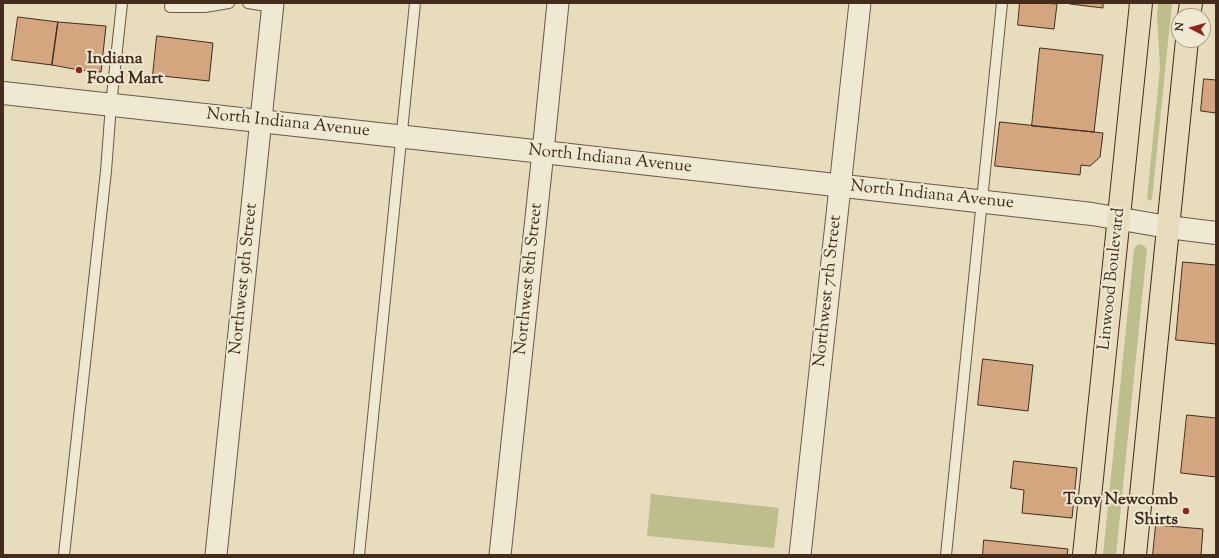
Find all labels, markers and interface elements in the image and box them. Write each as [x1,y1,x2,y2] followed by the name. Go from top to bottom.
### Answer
[1171,8,1211,48] north arrow
[1172,22,1188,32] text: N
[87,50,163,90] place label: Indiana Food Mart
[74,65,84,75] marker: Indiana Food Mart
[205,105,371,143] street label: North Indiana Avenue
[527,141,693,179] street label: North Indiana Avenue
[849,177,1015,215] street label: North Indiana Avenue
[227,202,263,356] street label: Northwest 9th Street
[512,202,548,356] street label: Northwest 8th Street
[1095,207,1131,351] street label: Linwood Boulevard
[811,214,847,368] street label: Northwest 7th Street
[1063,491,1178,531] place label: Tony Newcomb Shirts
[1181,506,1191,516] marker: Tony Newcomb Shirts

